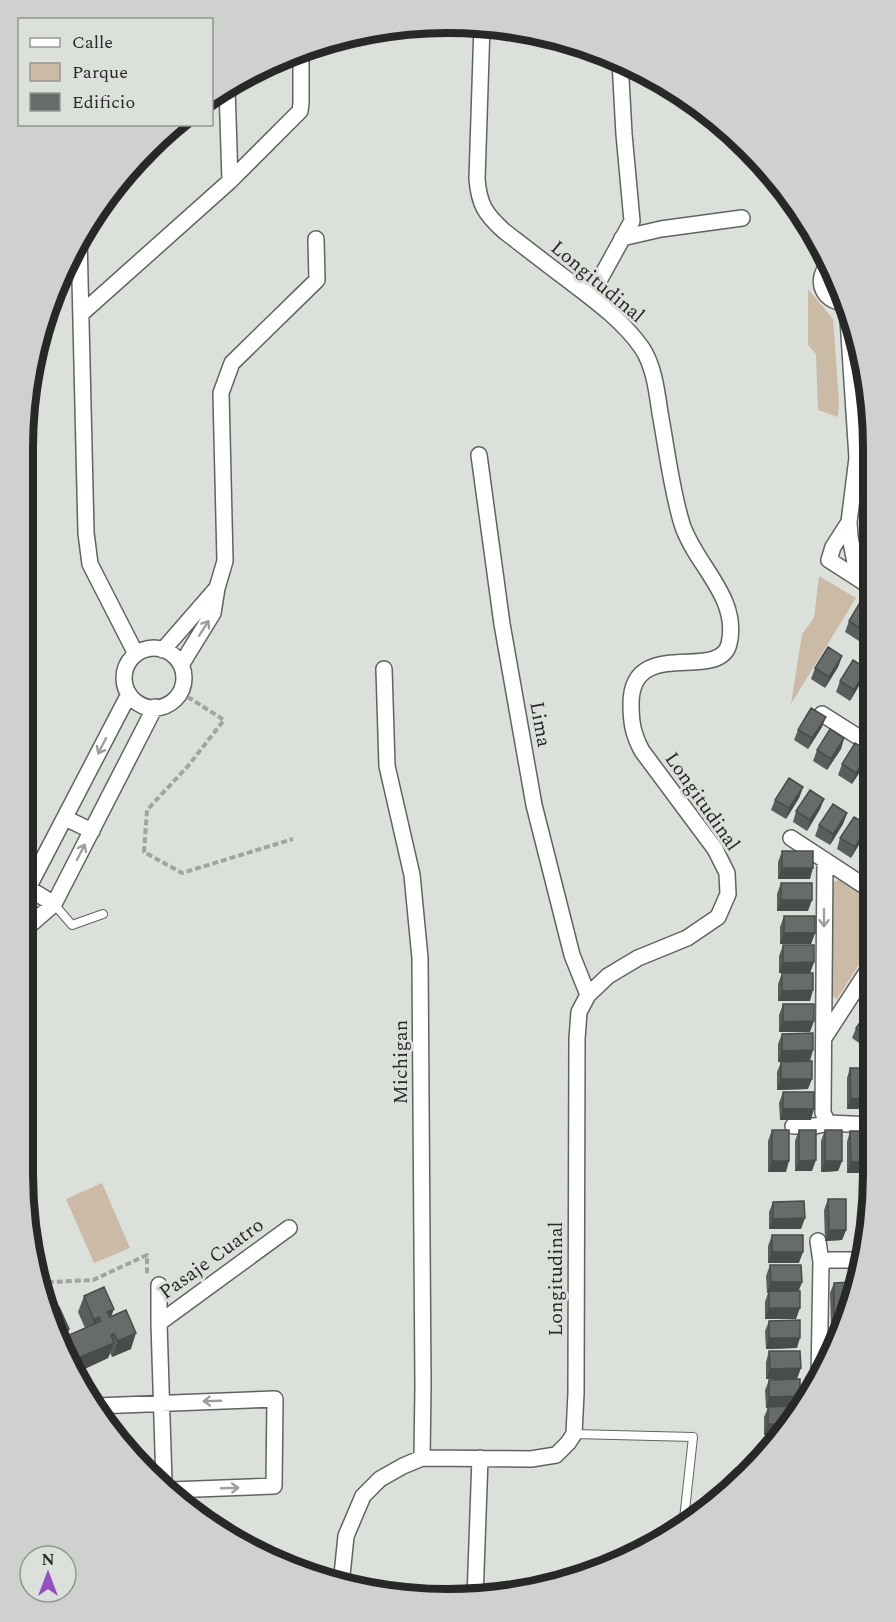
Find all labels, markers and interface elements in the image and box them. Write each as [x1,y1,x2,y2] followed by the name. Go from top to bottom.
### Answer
[18,18,213,126] legend
[72,29,113,56] text: Calle
[72,59,128,86] text: Parque
[72,89,135,116] text: Edificio
[544,233,651,330] street label: Longitudinal
[198,620,210,637] one-way arrow
[521,699,559,750] street label: Lima
[96,736,107,754] one-way arrow
[657,746,747,857] street label: Longitudinal
[75,844,87,861] one-way arrow
[818,908,830,928] one-way arrow
[386,1020,416,1104] street label: Michigan
[153,1211,270,1307] street label: Pasaje Cuatro
[541,1222,571,1337] street label: Longitudinal
[203,1396,223,1407] one-way arrow
[219,1482,239,1494] one-way arrow
[18,1544,78,1604] north arrow
[41,1548,55,1572] text: N

